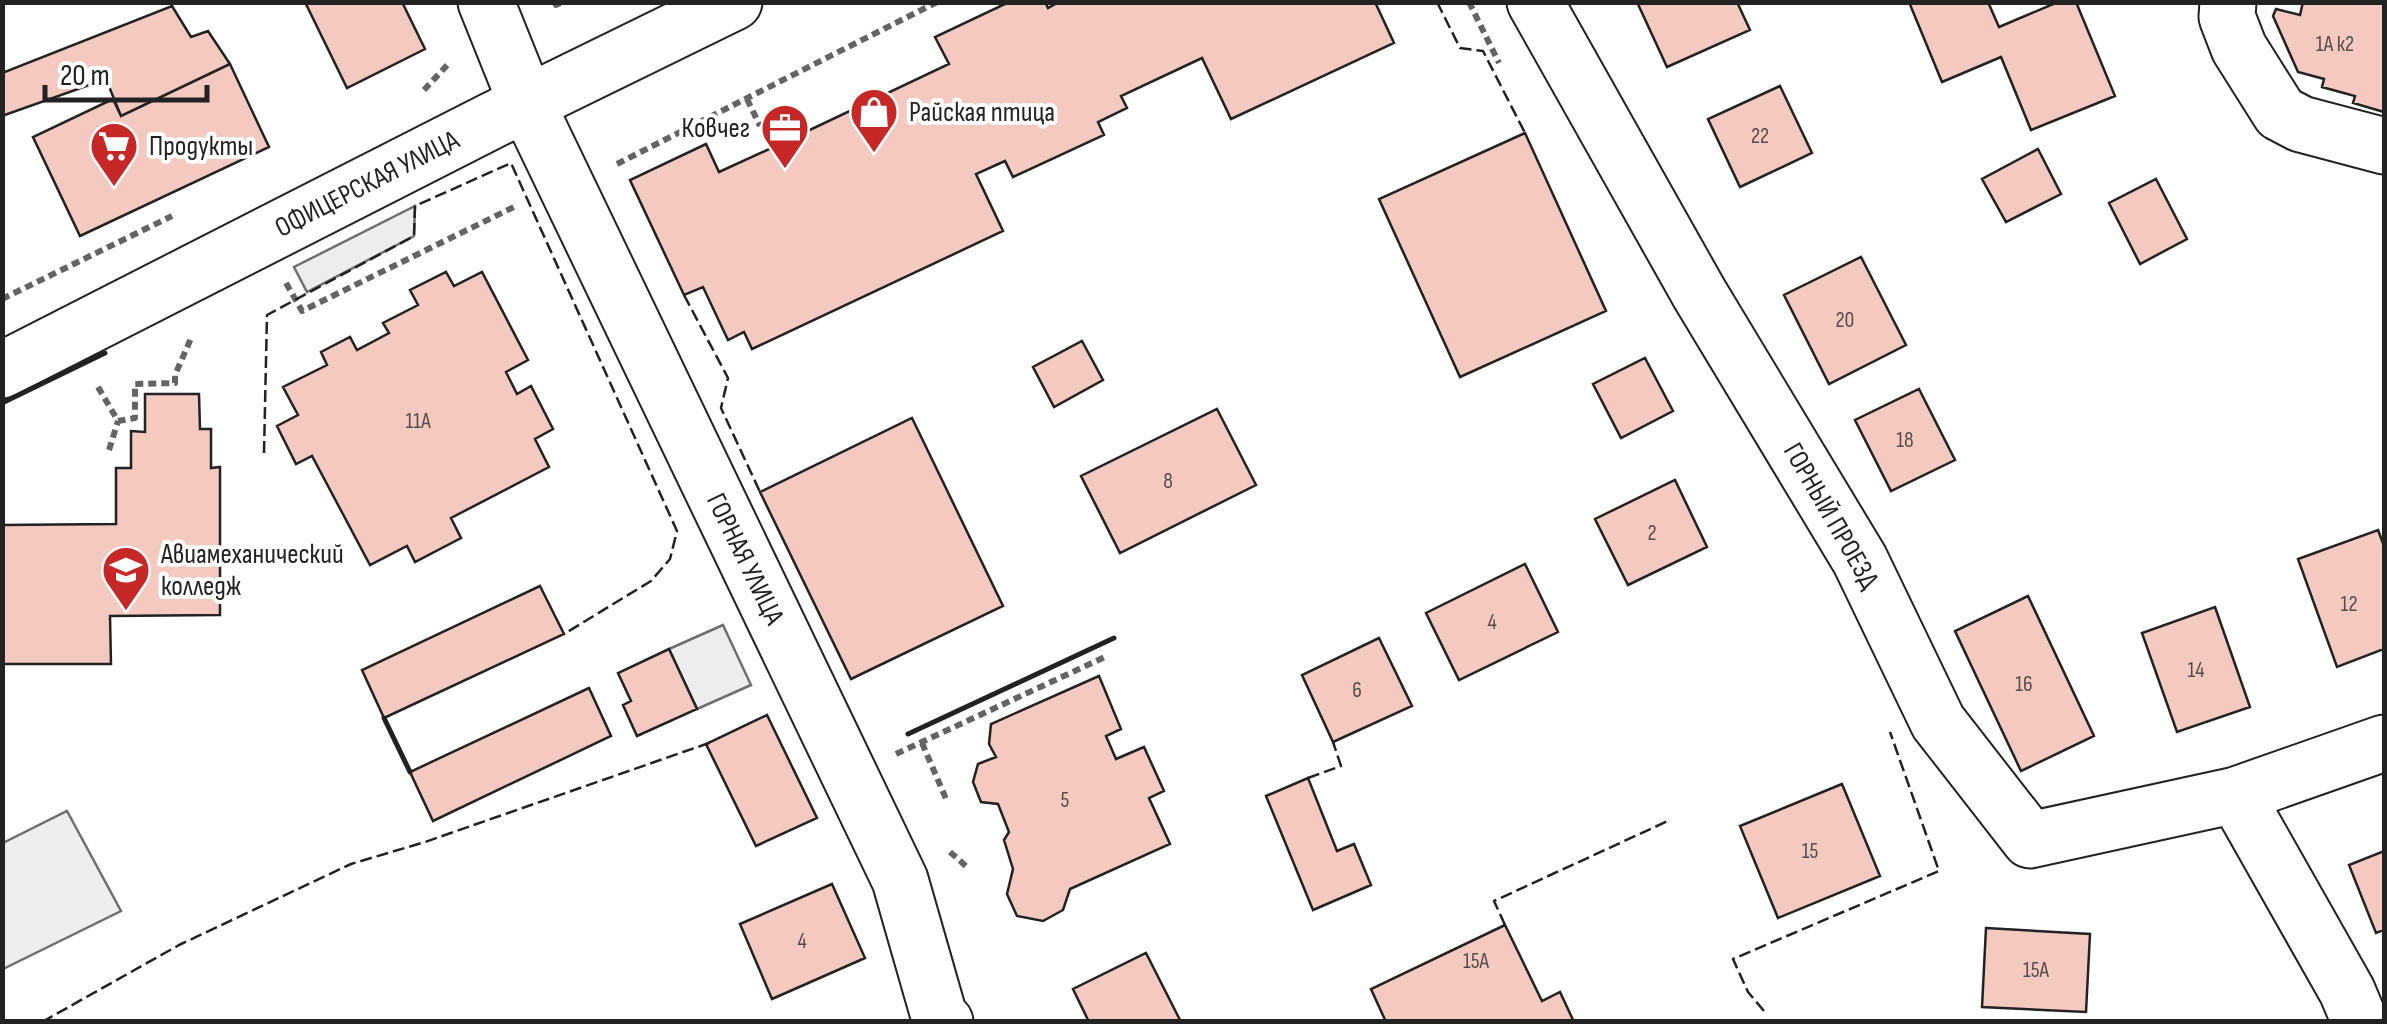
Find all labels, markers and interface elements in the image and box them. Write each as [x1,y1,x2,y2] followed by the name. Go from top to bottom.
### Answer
[2316,31,2354,58] house number: 1А к2
[45,40,208,102] scale bar
[60,58,110,94] text: 20 m
[848,86,900,154] shop icon: Райская птица
[909,96,1055,129] place label: Райская птица
[759,102,811,170] office icon: Ковчег
[682,112,750,145] place label: Ковчег
[88,120,140,188] supermarket icon: Продукты
[270,123,465,245] street label: ОФИЦЕРСКАЯ УЛИЦА
[1751,123,1769,150] house number: 22
[149,130,253,163] place label: Продукты
[1836,307,1854,334] house number: 20
[405,408,431,435] house number: 11А
[1896,427,1914,454] house number: 18
[1776,437,1886,595] street label: ГОРНЫЙ ПРОЕЗД
[1163,468,1173,495] house number: 8
[699,488,791,631] street label: ГОРНАЯ УЛИЦА
[1647,520,1657,547] house number: 2
[160,538,344,603] place label: Авиамеханический колледж
[100,544,152,612] school or university icon: Авиамеханический колледж
[2340,591,2358,618] house number: 12
[1487,609,1497,636] house number: 4
[2188,657,2204,684] house number: 14
[2015,671,2033,698] house number: 16
[1352,677,1362,704] house number: 6
[1061,787,1070,814] house number: 5
[1802,838,1818,865] house number: 15
[797,928,807,955] house number: 4
[1463,948,1490,975] house number: 15А
[2023,957,2050,984] house number: 15А

